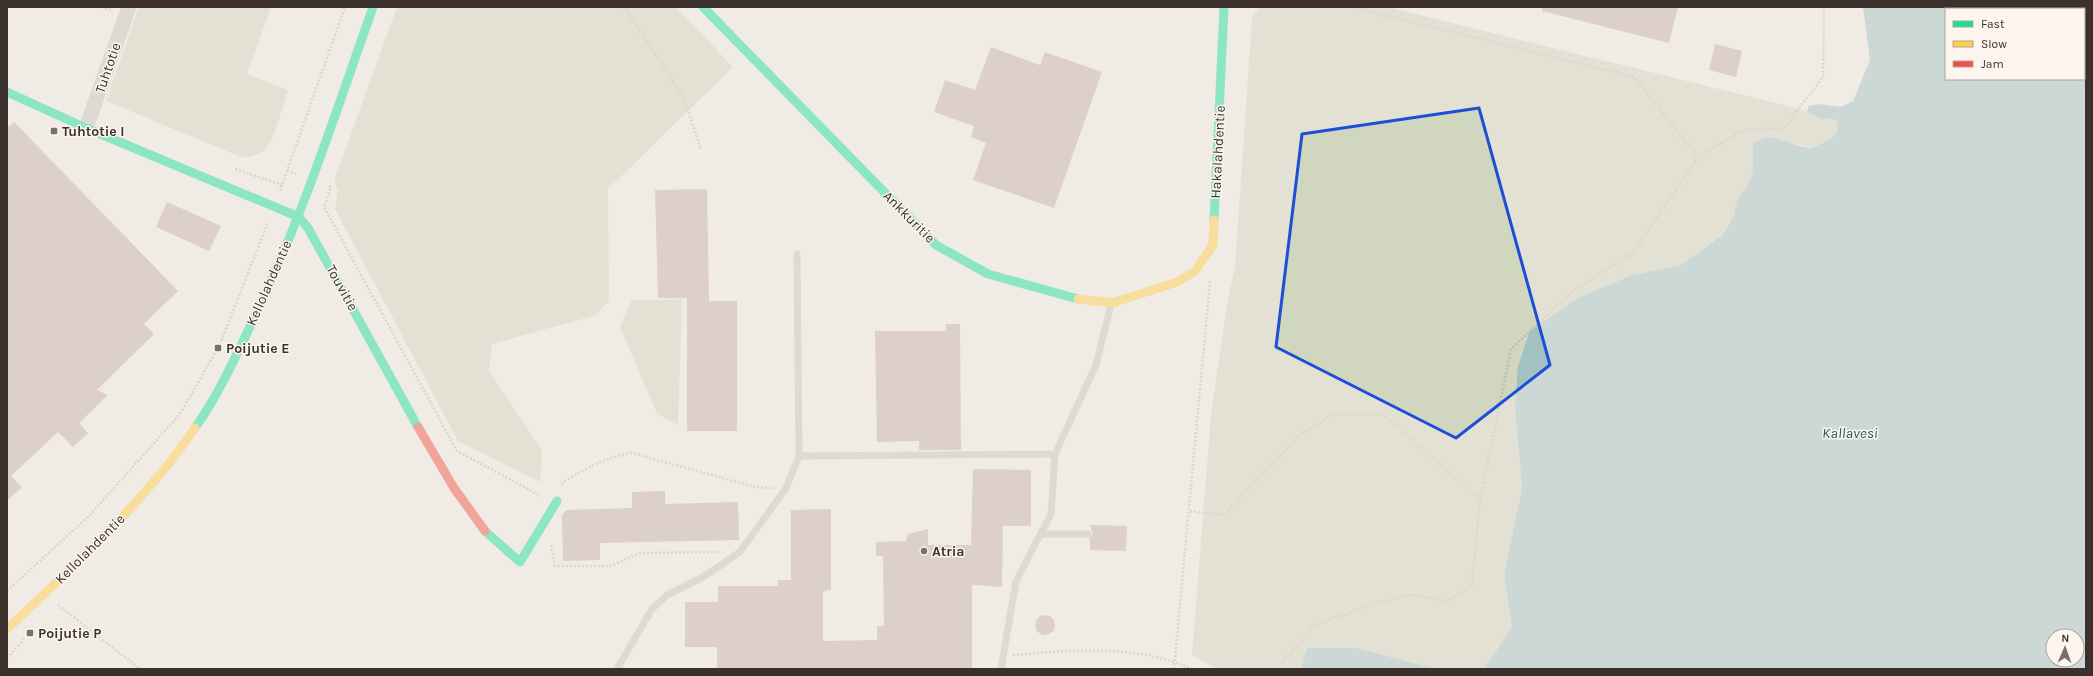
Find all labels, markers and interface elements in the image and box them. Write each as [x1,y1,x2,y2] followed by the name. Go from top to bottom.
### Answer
[1945,8,2085,80] legend
[1981,17,2005,31] text: Fast
[1981,37,2007,51] text: Slow
[91,40,125,96] street label: Tuhtotie
[1981,57,2004,71] text: Jam
[1207,105,1229,199] street label: Hakalahdentie
[62,123,125,140] place label: Tuhtotie I
[49,126,59,136] marker: Tuhtotie I
[879,187,939,247] street label: Ankkuritie
[243,238,295,328] street label: Kellolahdentie
[322,262,362,314] street label: Touvitie
[226,340,289,357] place label: Poijutie E
[213,343,223,353] marker: Poijutie E
[1822,424,1878,442] water label: Kallavesi
[52,511,128,587] street label: Kellolahdentie
[932,543,965,560] place label: Atria
[919,546,929,556] marker: Atria
[38,625,101,642] place label: Poijutie P
[25,628,35,638] marker: Poijutie P
[2045,628,2085,668] north arrow
[2061,632,2070,645] text: N

